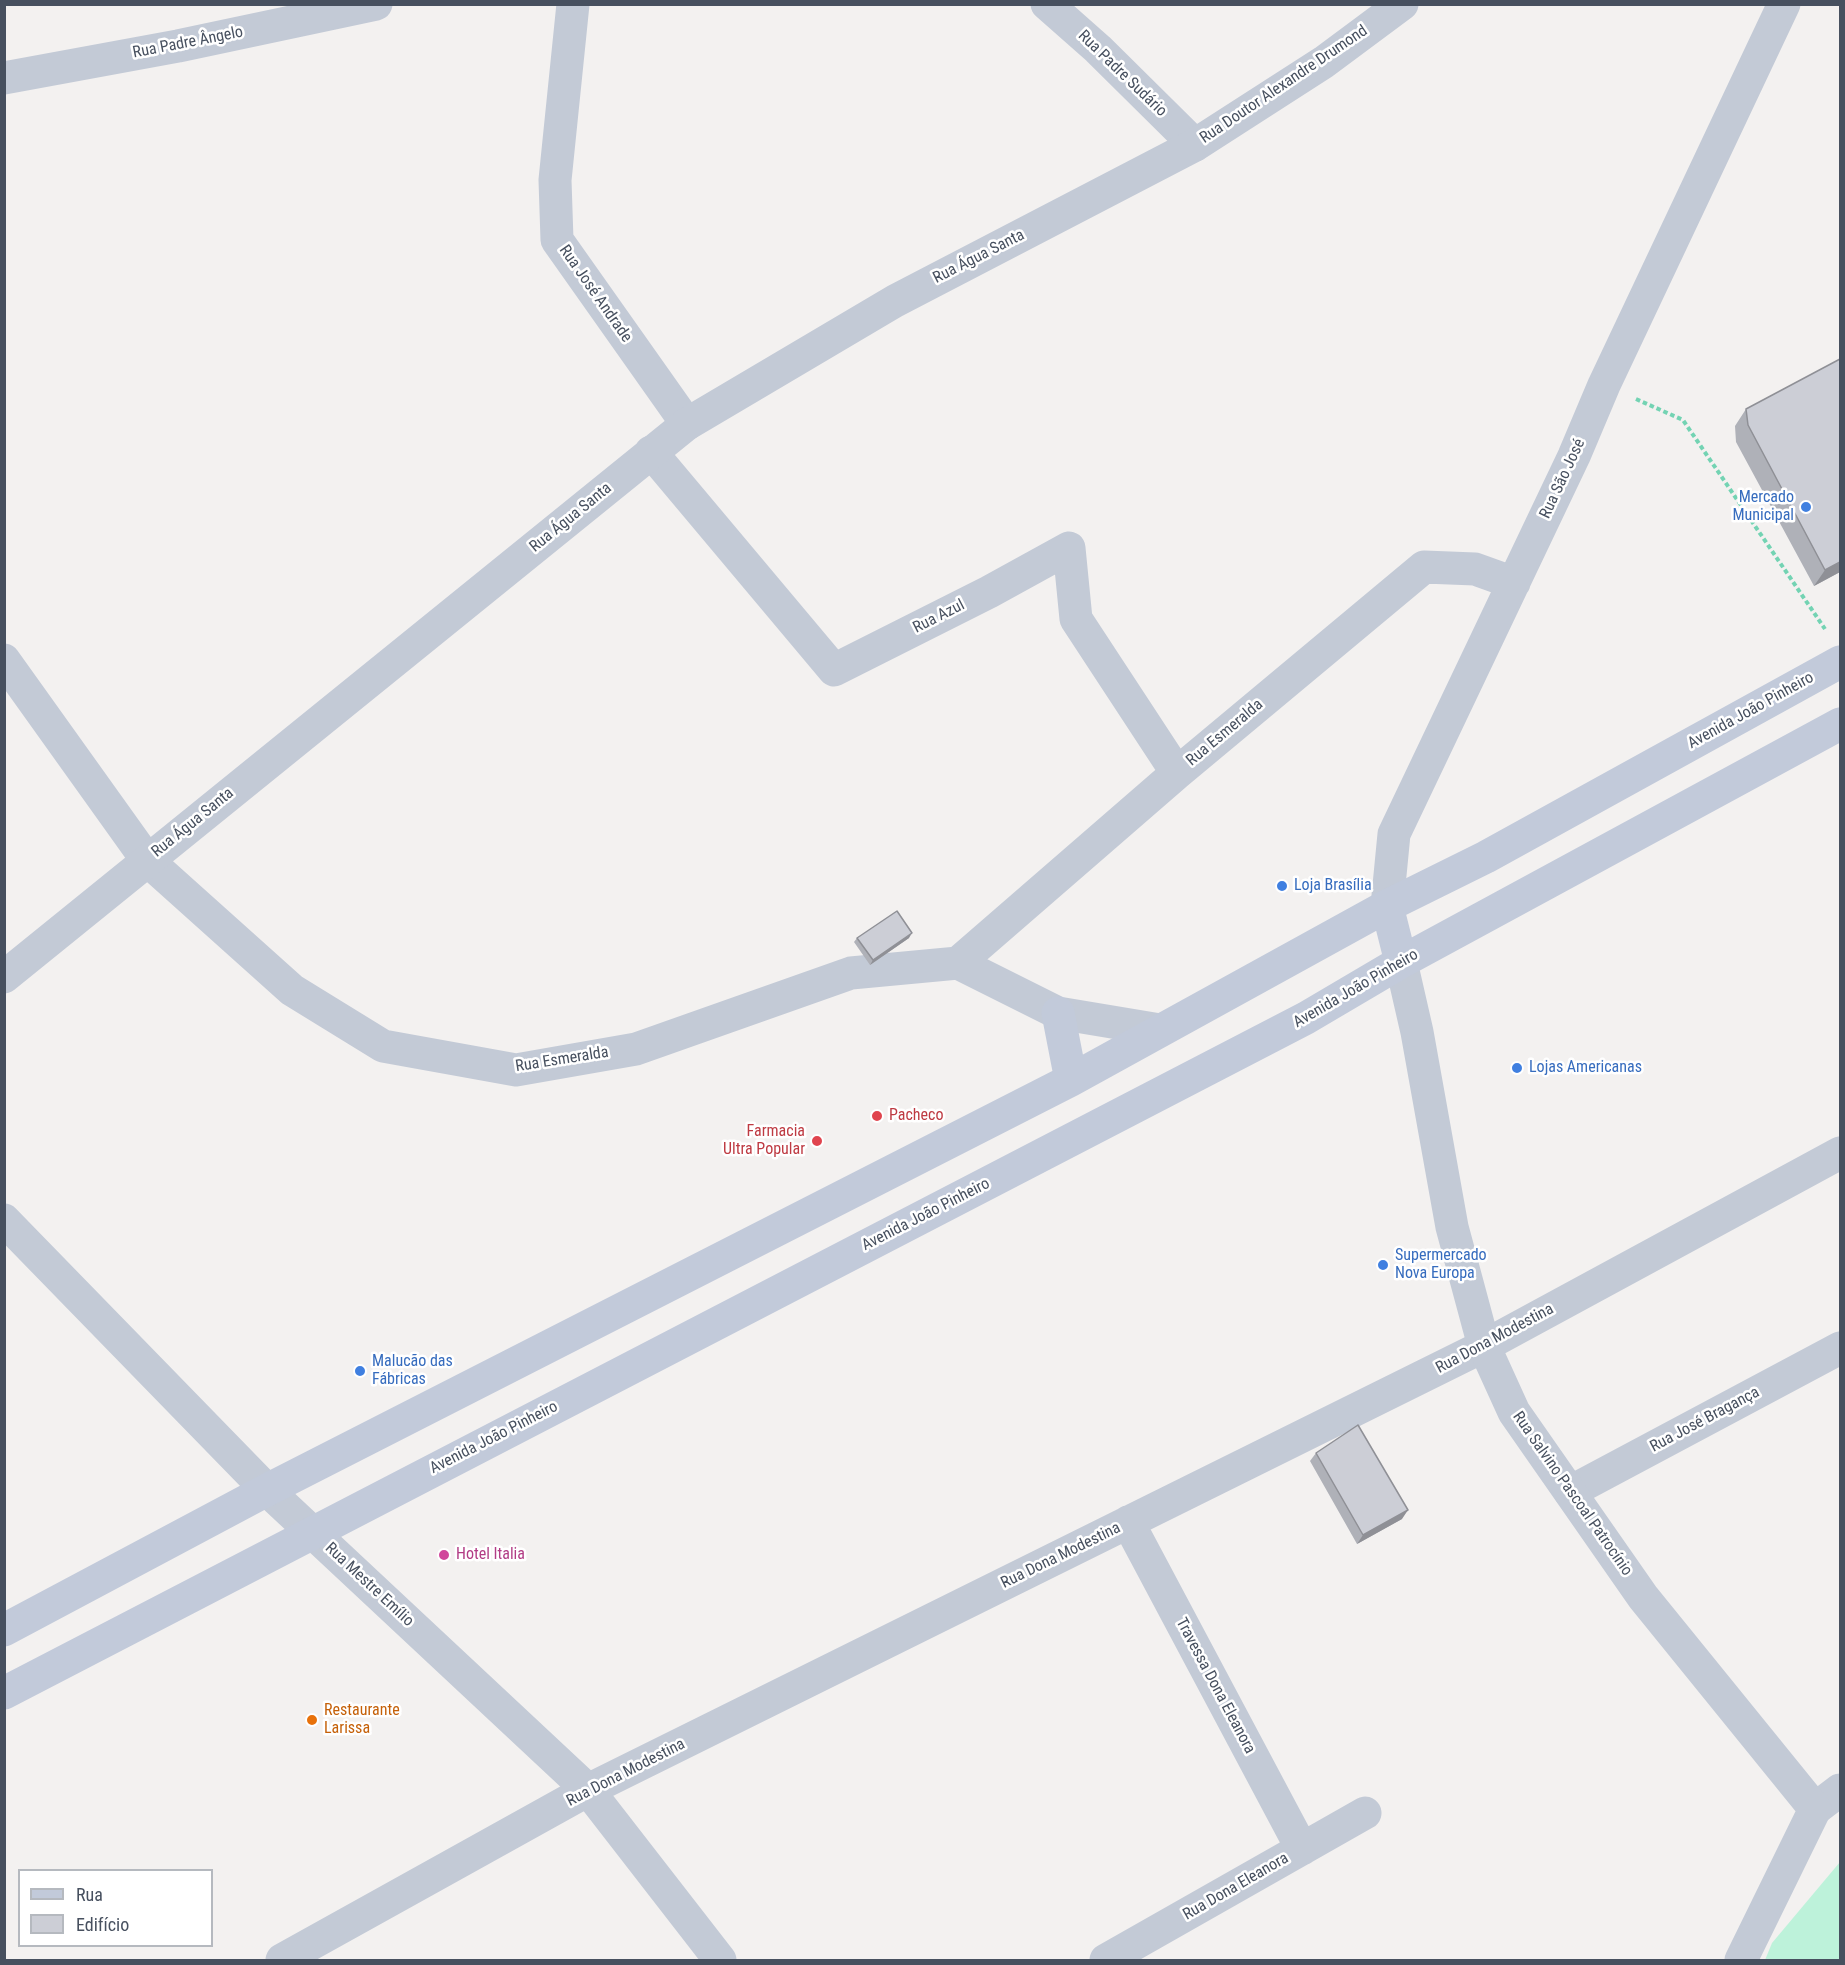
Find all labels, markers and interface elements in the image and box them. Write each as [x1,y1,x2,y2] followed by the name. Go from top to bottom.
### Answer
[1197,22,1371,148] street label: Rua Doutor Alexandre Drumond
[131,23,245,63] street label: Rua Padre Ângelo
[1074,27,1170,121] street label: Rua Padre Sudário
[930,226,1028,288] street label: Rua Água Santa
[554,242,636,346] street label: Rua José Andrade
[1536,436,1590,522] street label: Rua São José
[526,479,616,557] street label: Rua Água Santa
[1732,488,1794,526] place label: Mercado Municipal
[1799,500,1813,514] marker: Mercado Municipal
[910,596,968,638] street label: Rua Azul
[1685,668,1817,754] street label: Avenida João Pinheiro
[1183,695,1267,771] street label: Rua Esmeralda
[148,784,238,862] street label: Rua Água Santa
[1294,876,1372,896] place label: Loja Brasília
[1275,879,1289,893] marker: Loja Brasília
[1290,945,1422,1033] street label: Avenida João Pinheiro
[514,1043,610,1077] street label: Rua Esmeralda
[1529,1058,1642,1078] place label: Lojas Americanas
[1510,1061,1524,1075] marker: Lojas Americanas
[889,1106,943,1126] place label: Pacheco
[870,1109,884,1123] marker: Pacheco
[723,1122,805,1160] place label: Farmacia Ultra Popular
[810,1134,824,1148] marker: Farmacia Ultra Popular
[859,1174,993,1256] street label: Avenida João Pinheiro
[1395,1246,1487,1284] place label: Supermercado Nova Europa
[1376,1258,1390,1272] marker: Supermercado Nova Europa
[1433,1300,1557,1378] street label: Rua Dona Modestina
[372,1352,453,1390] place label: Malucão das Fábricas
[353,1364,367,1378] marker: Malucão das Fábricas
[1647,1383,1763,1457] street label: Rua José Bragança
[427,1397,561,1479] street label: Avenida João Pinheiro
[1508,1408,1636,1580] street label: Rua Salvino Pascoal Patrocínio
[998,1519,1124,1593] street label: Rua Dona Modestina
[321,1539,417,1631] street label: Rua Mestre Emílio
[456,1545,525,1565] place label: Hotel Italia
[437,1548,451,1562] marker: Hotel Italia
[1171,1615,1259,1757] street label: Travessa Dona Eleanora
[324,1701,400,1739] place label: Restaurante Larissa
[305,1713,319,1727] marker: Restaurante Larissa
[564,1735,688,1811] street label: Rua Dona Modestina
[1180,1849,1292,1925] street label: Rua Dona Eleanora
[18,1869,213,1947] legend
[76,1884,103,1905] text: Rua
[76,1914,129,1935] text: Edifício

